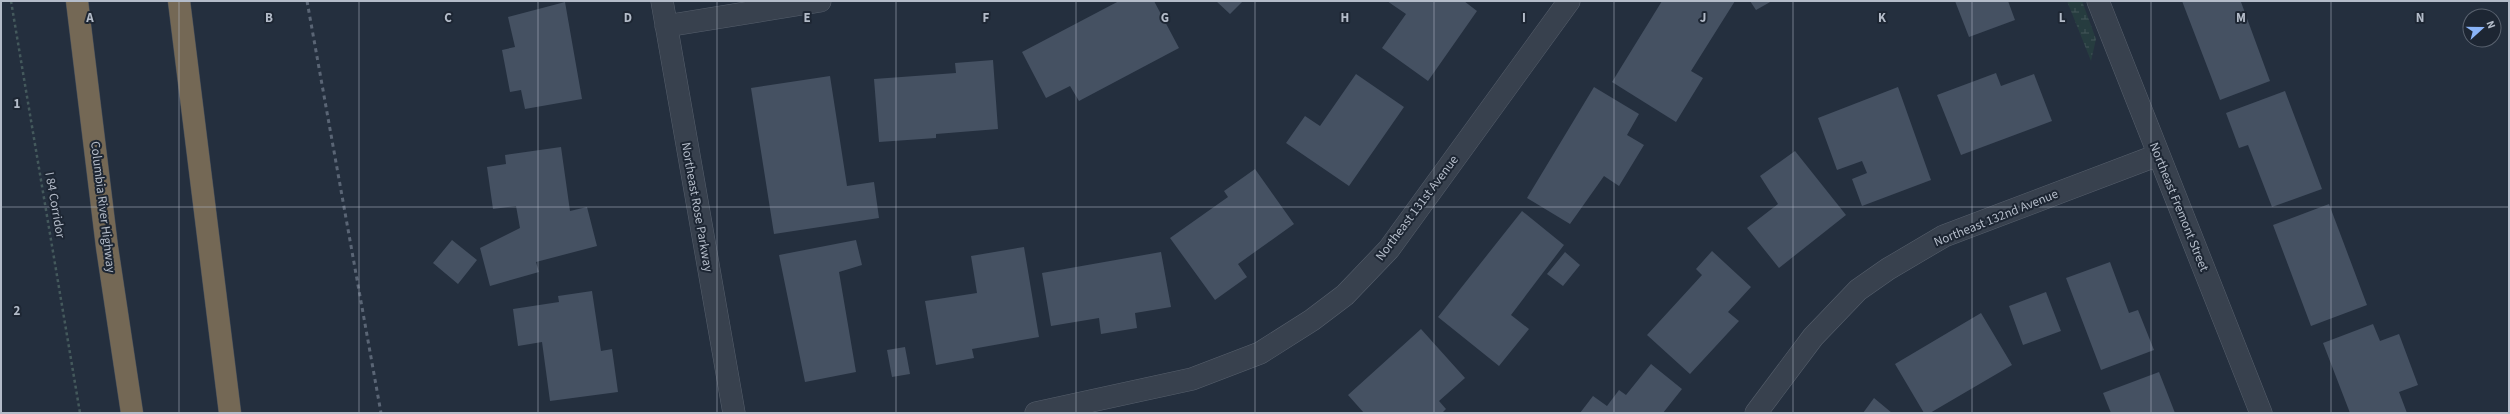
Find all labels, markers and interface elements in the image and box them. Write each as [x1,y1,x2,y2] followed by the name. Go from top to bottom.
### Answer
[2462,8,2502,48] north arrow
[85,9,94,27] text: A
[265,9,273,27] text: B
[444,9,452,27] text: C
[624,9,632,27] text: D
[803,9,811,27] text: E
[983,9,990,27] text: F
[1161,9,1169,27] text: G
[1341,9,1349,27] text: H
[1522,9,1526,27] text: I
[1700,9,1706,27] text: J
[1878,9,1887,27] text: K
[2059,9,2066,27] text: L
[2236,9,2246,27] text: M
[2416,9,2424,27] text: N
[2483,18,2499,31] text: N
[14,95,21,113] text: 1
[86,140,120,274] street label: Columbia River Highway
[2145,140,2213,275] street label: Northeast Fremont Street
[677,141,717,273] street label: Northeast Rose Parkway
[1371,151,1463,265] street label: Northeast 131st Avenue
[40,170,70,240] street label: I 84 Corridor
[1931,185,2061,251] street label: Northeast 132nd Avenue
[14,302,21,320] text: 2

